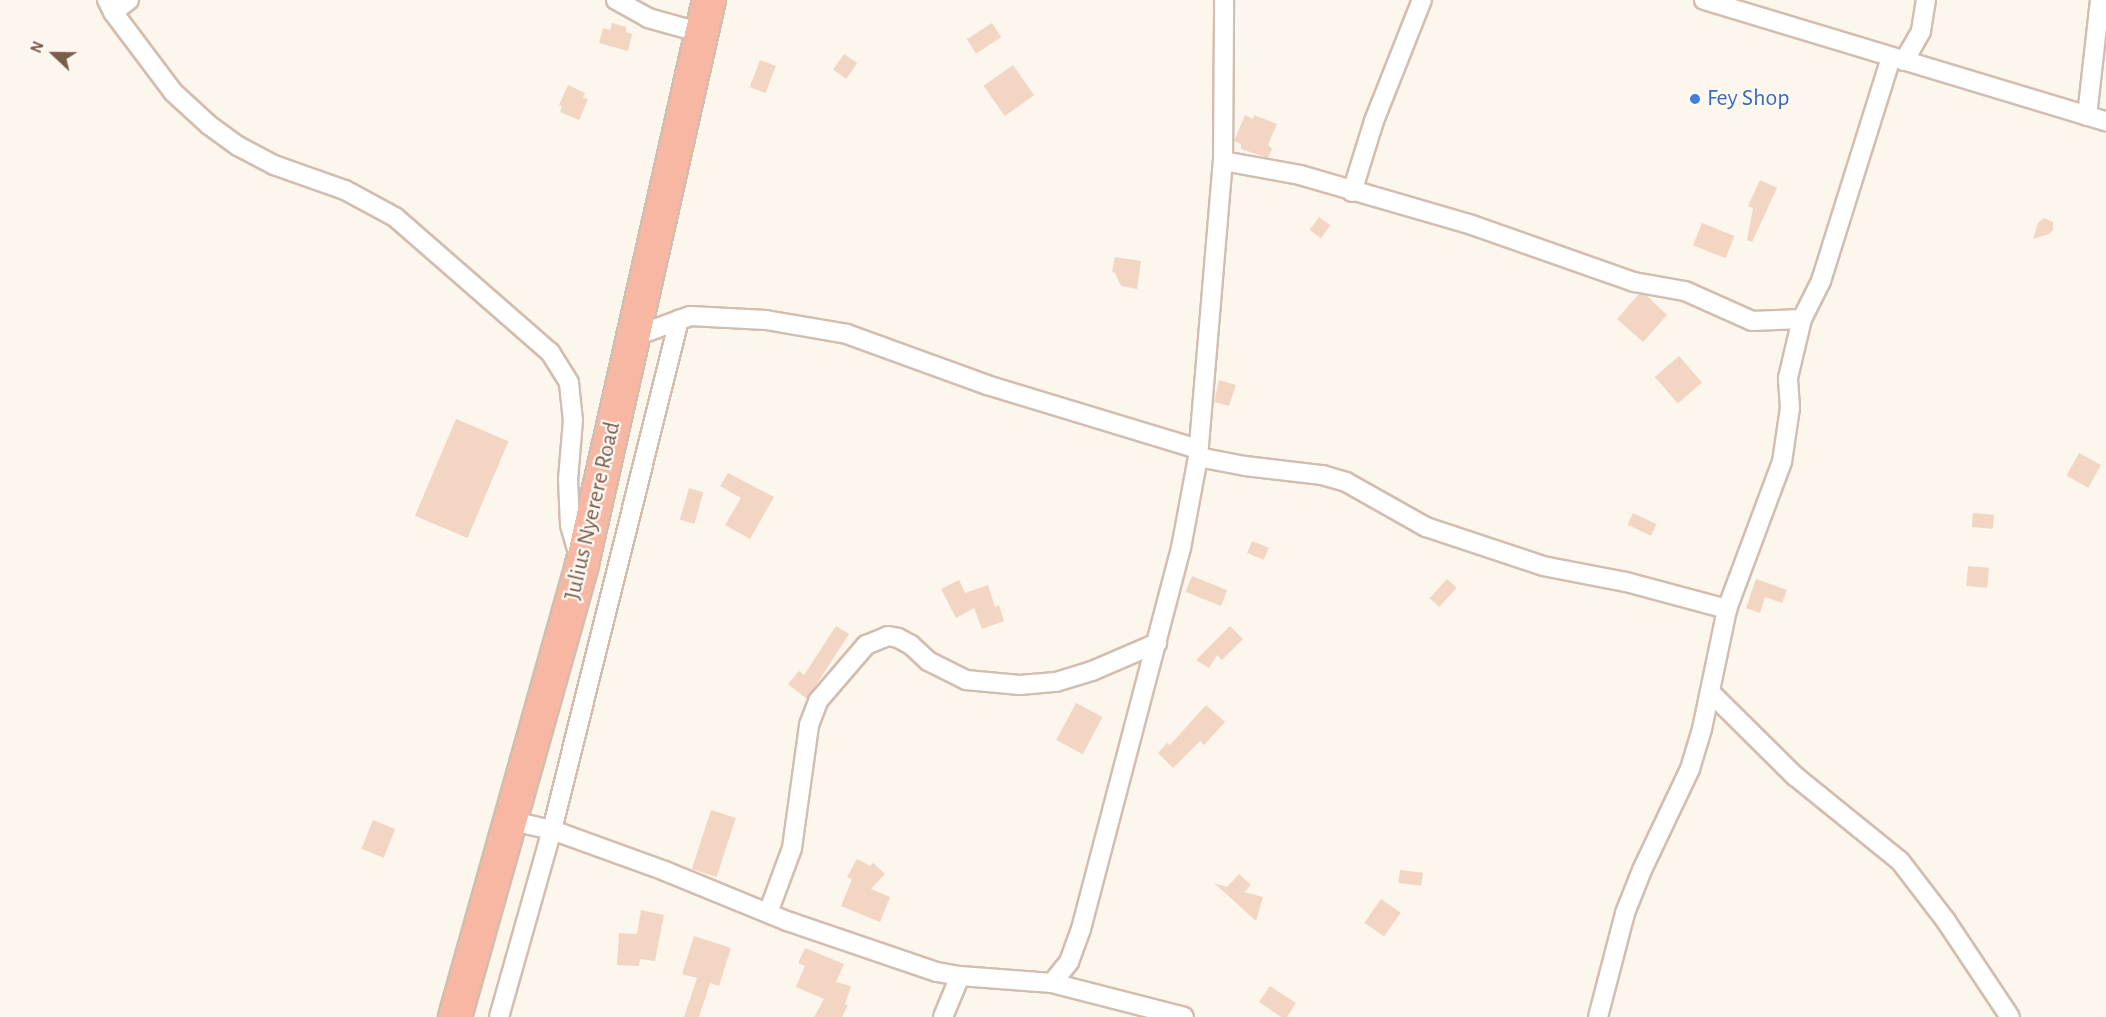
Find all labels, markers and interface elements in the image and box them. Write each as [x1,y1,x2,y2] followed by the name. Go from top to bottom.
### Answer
[24,24,84,84] north arrow
[28,39,47,55] text: N
[1707,85,1789,113] place label: Fey Shop
[1688,92,1702,106] marker: Fey Shop
[558,419,628,603] street label: Julius Nyerere Road

